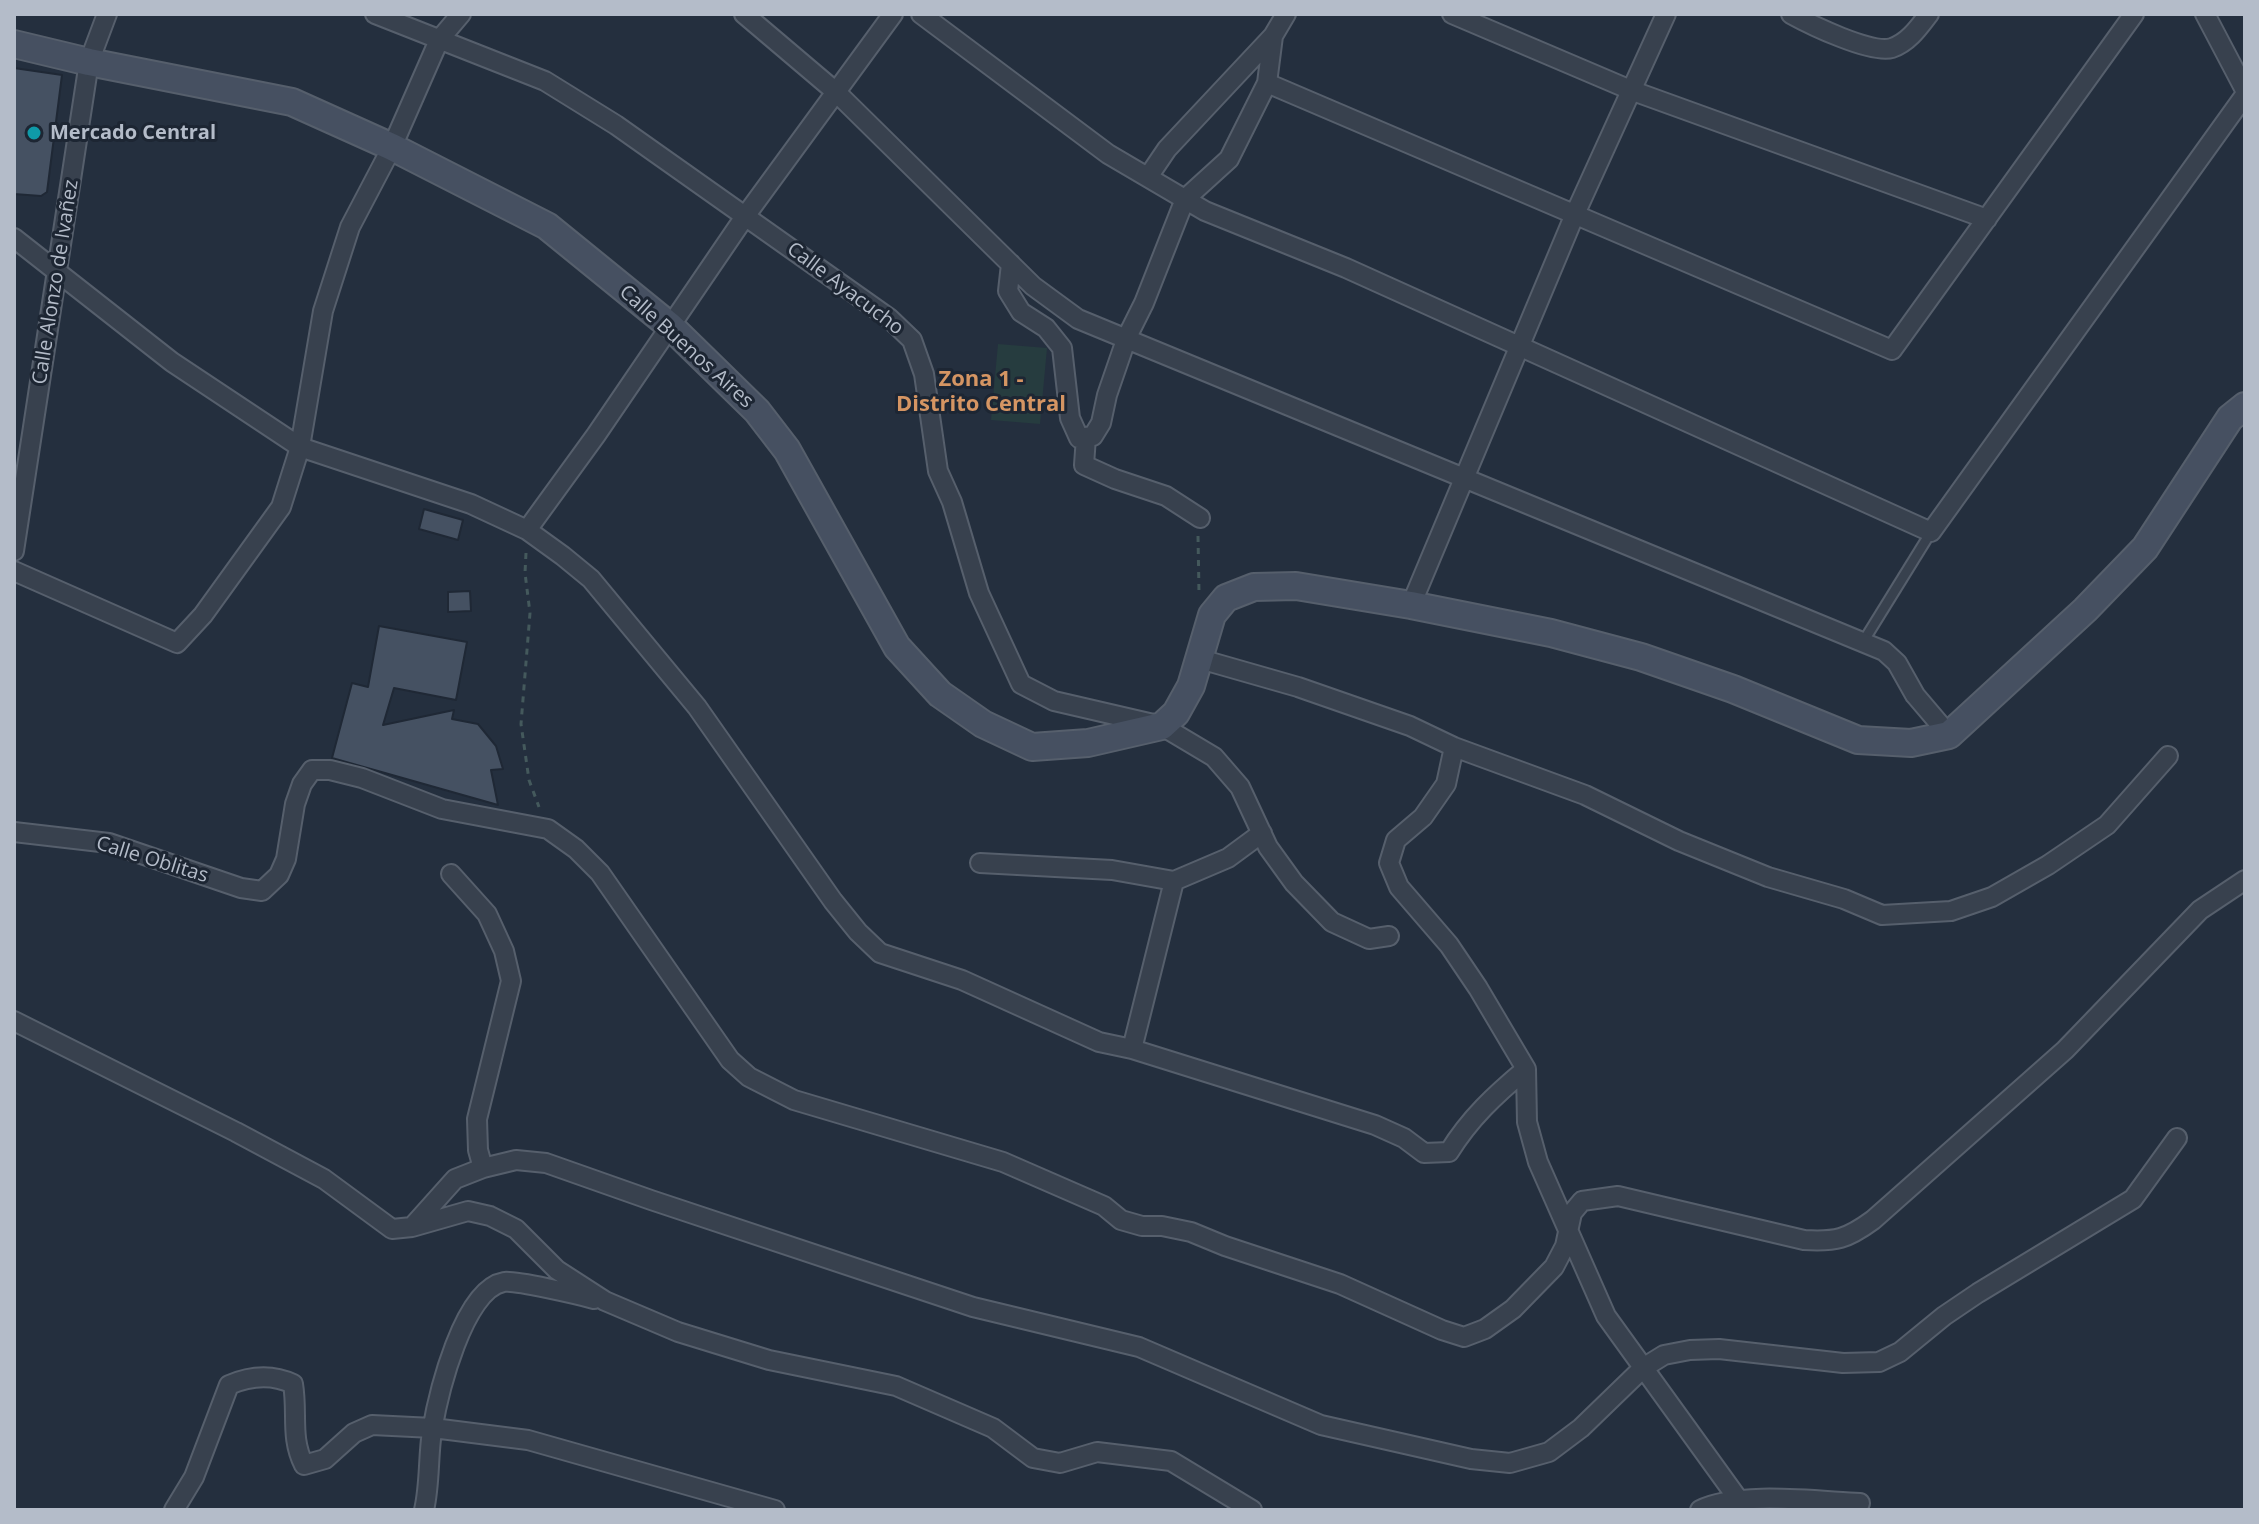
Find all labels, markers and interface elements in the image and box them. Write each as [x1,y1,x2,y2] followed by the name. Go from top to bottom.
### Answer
[50,121,216,145] place label: Mercado Central
[25,124,43,142] marker: Mercado Central
[28,178,84,386] street label: Calle Alonzo de Ivañez
[782,237,908,341] street label: Calle Ayacucho
[614,280,758,414] street label: Calle Buenos Aires
[896,367,1066,418] district label: Zona 1 - Distrito Central
[93,832,211,888] street label: Calle Oblitas

